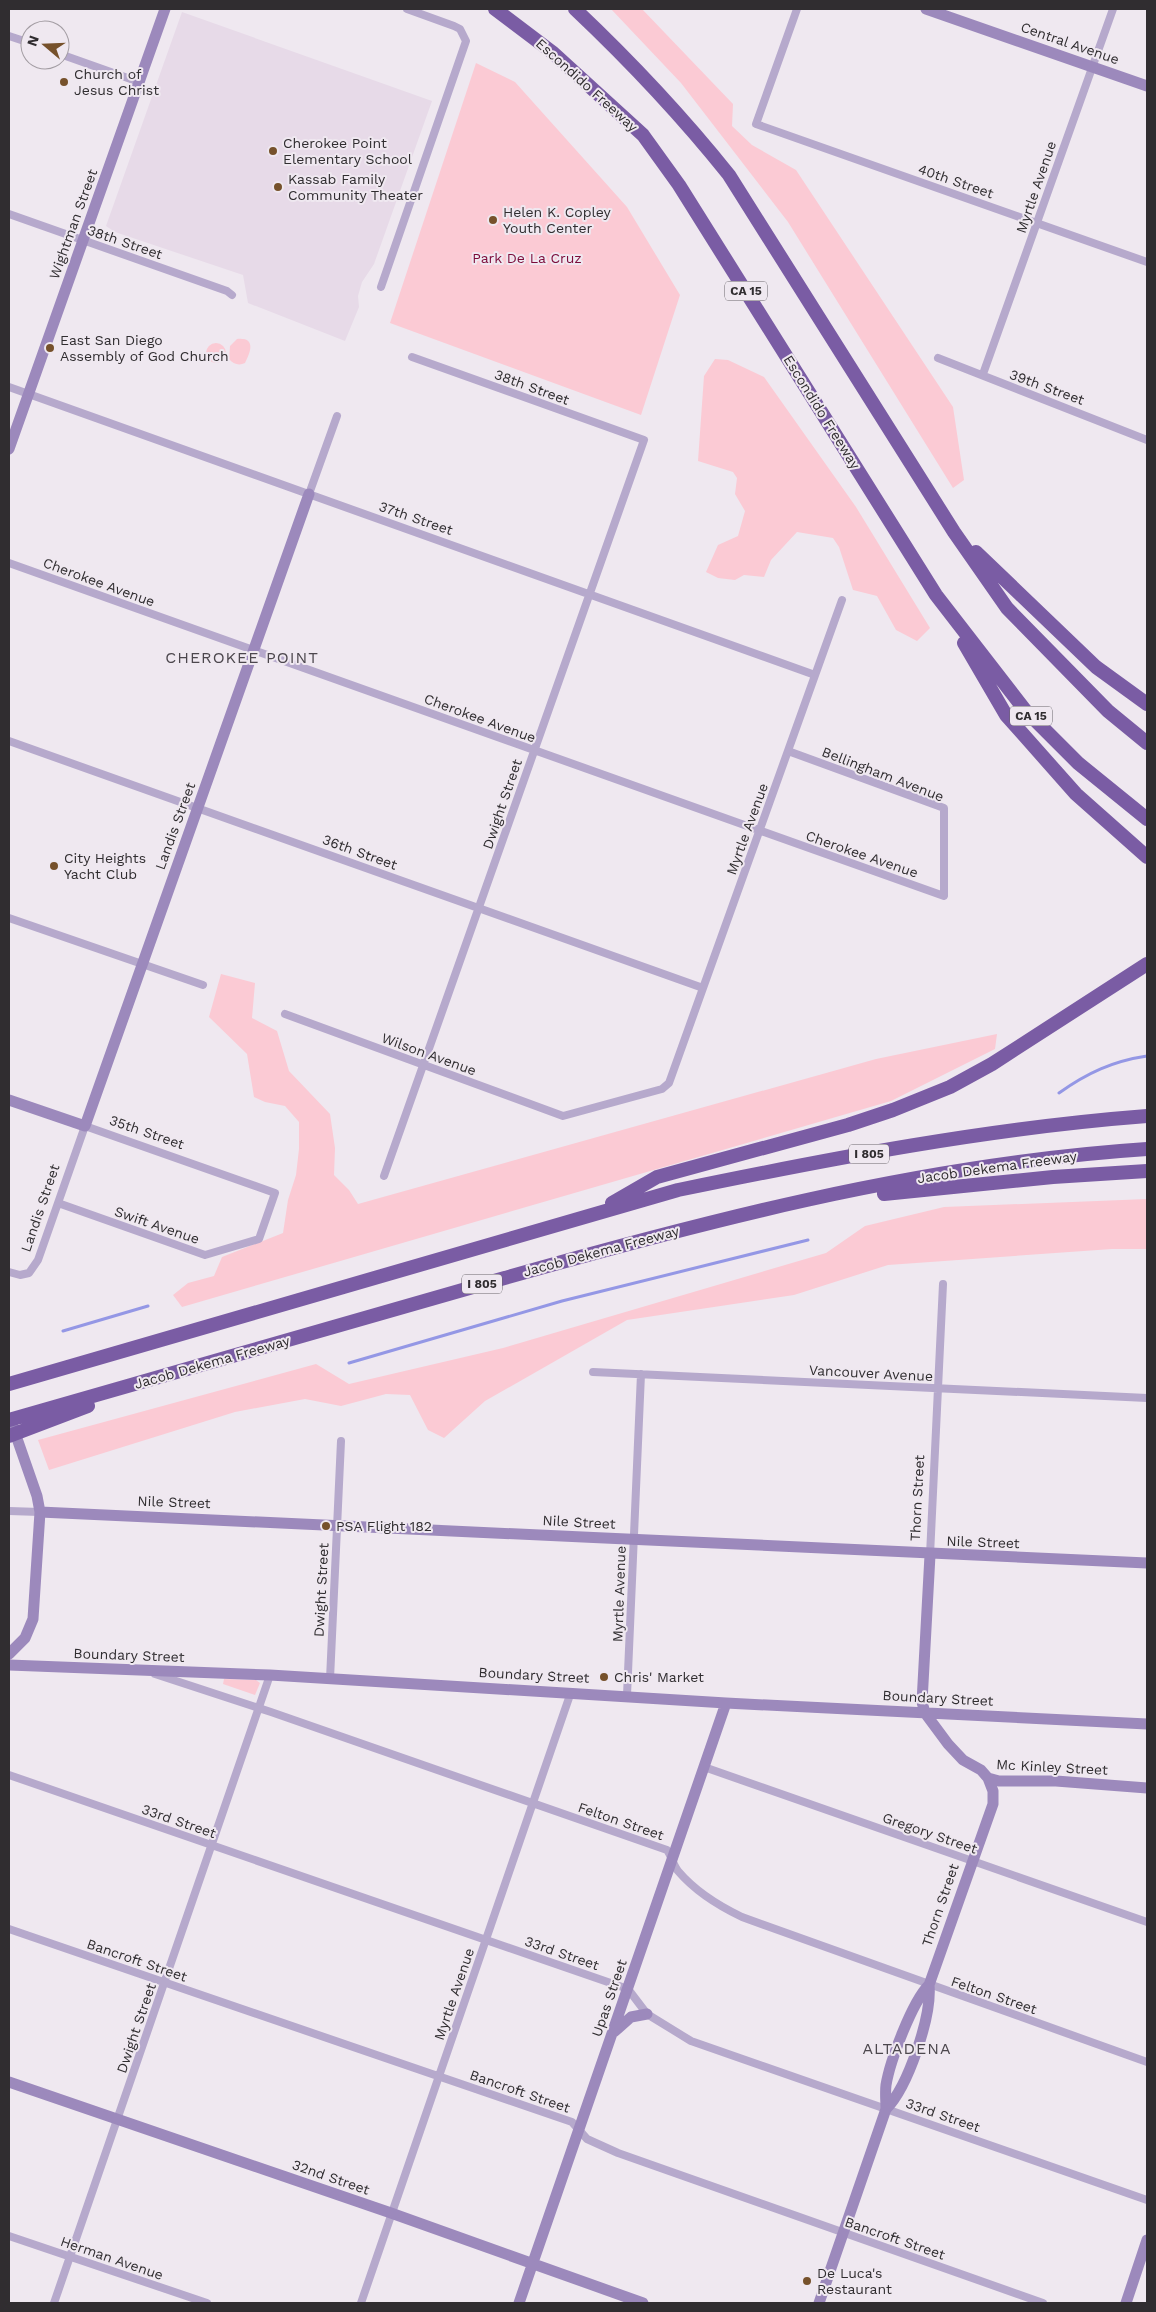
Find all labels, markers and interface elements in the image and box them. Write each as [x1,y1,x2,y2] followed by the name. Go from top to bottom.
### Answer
[1019,19,1121,67] street label: Central Avenue
[20,20,70,70] north arrow
[23,33,42,48] text: N
[533,35,642,135] street label: Escondido Freeway
[74,66,159,98] place label: Church of Jesus Christ
[58,76,70,88] marker: Church of Jesus Christ
[283,135,413,167] place label: Cherokee Point Elementary School
[1013,139,1059,235] street label: Myrtle Avenue
[267,145,279,157] marker: Cherokee Point Elementary School
[916,161,996,201] street label: 40th Street
[46,167,100,281] street label: Wightman Street
[288,171,423,203] place label: Kassab Family Community Theater
[272,181,284,193] marker: Kassab Family Community Theater
[503,204,612,236] place label: Helen K. Copley Youth Center
[487,214,499,226] marker: Helen K. Copley Youth Center
[85,222,165,262] street label: 38th Street
[472,250,582,266] park label: Park De La Cruz
[725,282,767,300] road number: CA 15
[60,332,229,364] place label: East San Diego Assembly of God Church
[44,342,56,354] marker: East San Diego Assembly of God Church
[780,352,864,473] street label: Escondido Freeway
[493,366,572,408] street label: 38th Street
[1007,366,1087,408] street label: 39th Street
[377,498,455,538] street label: 37th Street
[41,554,157,610] street label: Cherokee Avenue
[165,648,319,667] district label: CHEROKEE POINT
[422,690,538,746] street label: Cherokee Avenue
[1010,706,1052,726] road number: CA 15
[820,743,946,805] street label: Bellingham Avenue
[479,757,525,851] street label: Dwight Street
[152,780,198,872] street label: Landis Street
[723,781,771,877] street label: Myrtle Avenue
[804,827,920,881] street label: Cherokee Avenue
[321,831,400,873] street label: 36th Street
[64,850,146,882] place label: City Heights Yacht Club
[48,860,60,872] marker: City Heights Yacht Club
[379,1029,479,1079] street label: Wilson Avenue
[108,1112,186,1152] street label: 35th Street
[849,1144,889,1164] road number: I 805
[916,1148,1078,1186] street label: Jacob Dekema Freeway
[17,1162,63,1254] street label: Landis Street
[112,1203,202,1247] street label: Swift Avenue
[521,1222,681,1280] street label: Jacob Dekema Freeway
[462,1274,502,1294] road number: I 805
[133,1332,292,1392] street label: Jacob Dekema Freeway
[809,1362,933,1384] street label: Vancouver Avenue
[907,1454,927,1542] street label: Thorn Street
[137,1493,211,1511] street label: Nile Street
[542,1512,616,1532] street label: Nile Street
[336,1518,432,1534] place label: PSA Flight 182
[320,1520,332,1532] marker: PSA Flight 182
[946,1533,1020,1551] street label: Nile Street
[311,1542,331,1637] street label: Dwight Street
[609,1546,629,1642] street label: Myrtle Avenue
[73,1645,185,1665] street label: Boundary Street
[478,1664,590,1686] street label: Boundary Street
[614,1669,704,1685] place label: Chris' Market
[598,1671,610,1683] marker: Chris' Market
[882,1687,994,1709] street label: Boundary Street
[996,1756,1108,1778] street label: Mc Kinley Street
[576,1799,666,1843] street label: Felton Street
[140,1801,218,1841] street label: 33rd Street
[881,1809,980,1857] street label: Gregory Street
[918,1861,962,1949] street label: Thorn Street
[523,1933,601,1973] street label: 33rd Street
[85,1935,189,1985] street label: Bancroft Street
[431,1946,477,2042] street label: Myrtle Avenue
[588,1957,630,2039] street label: Upas Street
[949,1973,1039,2017] street label: Felton Street
[113,1981,159,2075] street label: Dwight Street
[863,2039,951,2058] district label: ALTADENA
[468,2066,572,2116] street label: Bancroft Street
[904,2095,982,2135] street label: 33rd Street
[290,2156,372,2198] street label: 32nd Street
[843,2213,947,2263] street label: Bancroft Street
[59,2233,165,2283] street label: Herman Avenue
[817,2265,892,2297] place label: De Luca's Restaurant
[801,2275,813,2287] marker: De Luca's Restaurant

